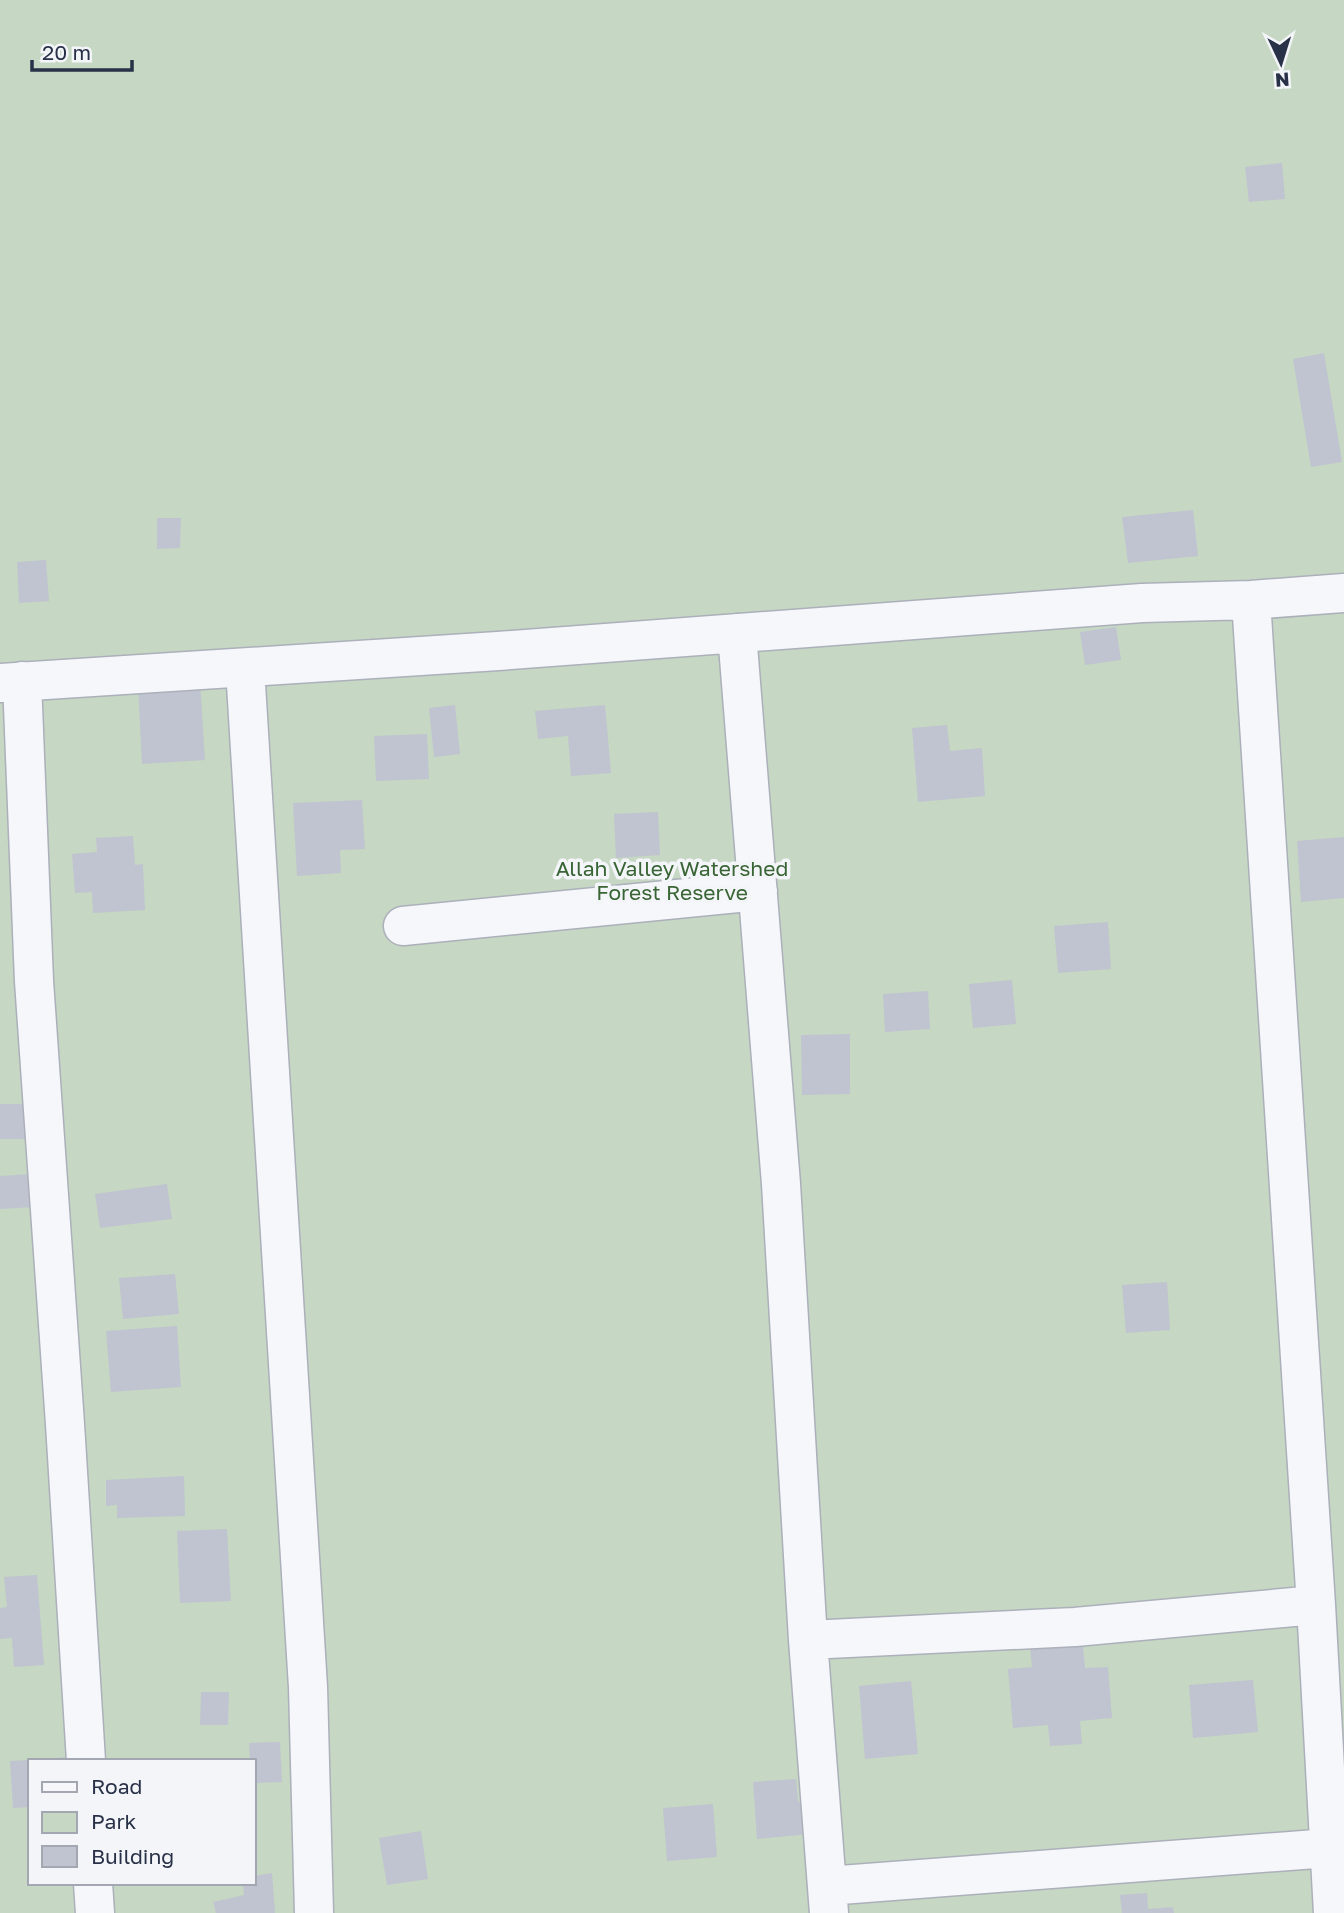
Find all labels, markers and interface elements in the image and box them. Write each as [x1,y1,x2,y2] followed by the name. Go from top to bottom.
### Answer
[32,28,131,72] scale bar
[1246,28,1316,98] north arrow
[42,39,91,65] text: 20 m
[1274,68,1290,92] text: N
[556,855,788,905] park label: Allah Valley Watershed Forest Reserve
[28,1759,256,1885] legend
[91,1773,142,1799] text: Road
[91,1808,137,1834] text: Park
[91,1843,174,1869] text: Building

